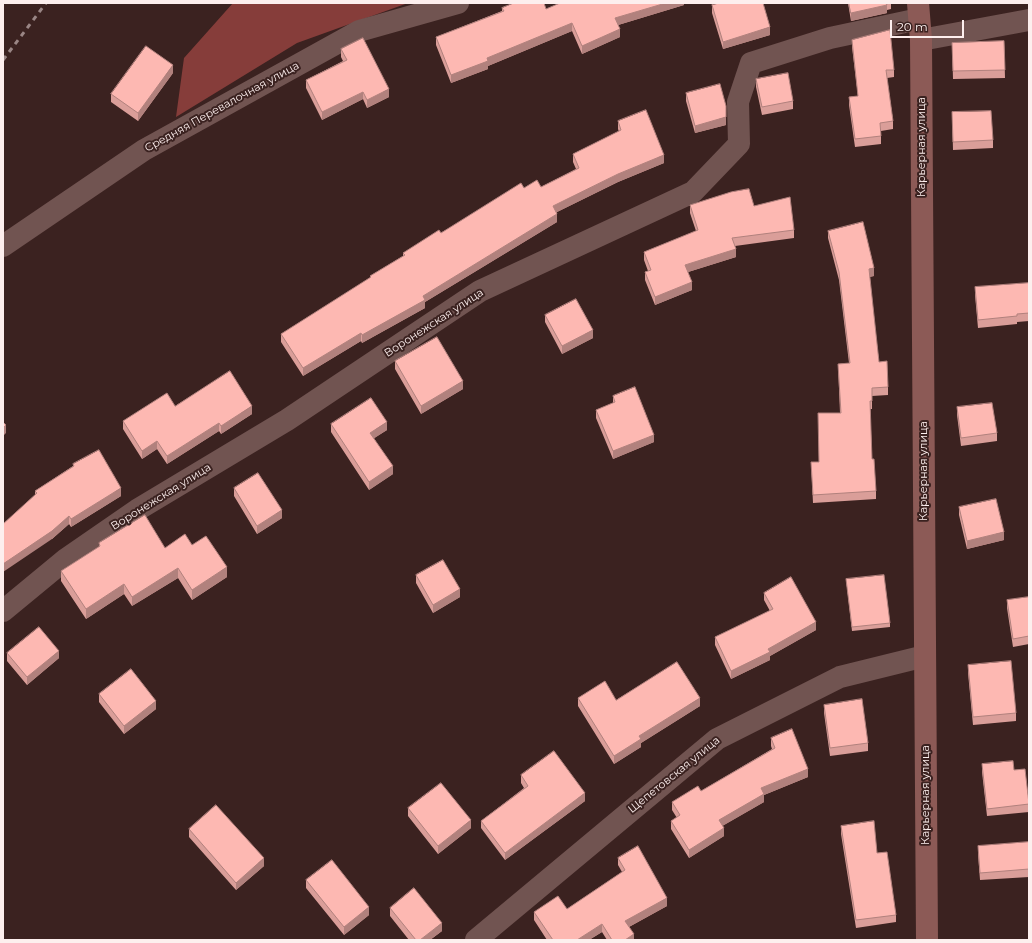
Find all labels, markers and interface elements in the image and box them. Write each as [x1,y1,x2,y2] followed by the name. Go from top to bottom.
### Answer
[892,12,966,38] scale bar
[897,19,928,34] text: 20 m
[142,59,302,155] street label: Средняя Перевалочная улица
[915,97,929,197] street label: Карьерная улица
[382,286,486,360] street label: Воронежская улица
[917,421,931,521] street label: Карьерная улица
[109,461,213,533] street label: Воронежская улица
[625,734,723,816] street label: Щепетовская улица
[919,745,933,845] street label: Карьерная улица

